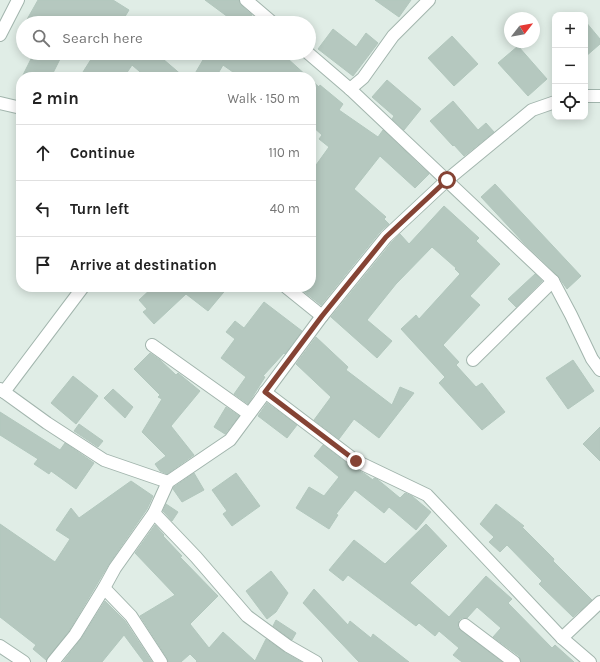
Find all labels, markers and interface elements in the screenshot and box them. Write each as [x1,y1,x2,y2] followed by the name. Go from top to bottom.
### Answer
[504,12,540,48] north arrow
[552,12,588,120] map controls
[552,12,588,48] button: +
[16,16,316,60] search box
[30,27,52,49] icon: search
[62,29,143,47] text: Search here
[552,48,588,84] button: −
[552,84,588,120] button: locate
[32,88,79,108] text: 2 min
[228,91,300,106] text: Walk · 150 m
[32,142,54,164] icon: ahead
[70,144,135,162] text: Continue
[268,145,300,160] text: 110 m
[438,171,456,189] route start
[32,198,54,220] icon: left
[70,200,129,218] text: Turn left
[270,201,300,216] text: 40 m
[32,254,54,276] icon: arrive
[70,256,217,274] text: Arrive at destination
[347,452,365,470] route end

